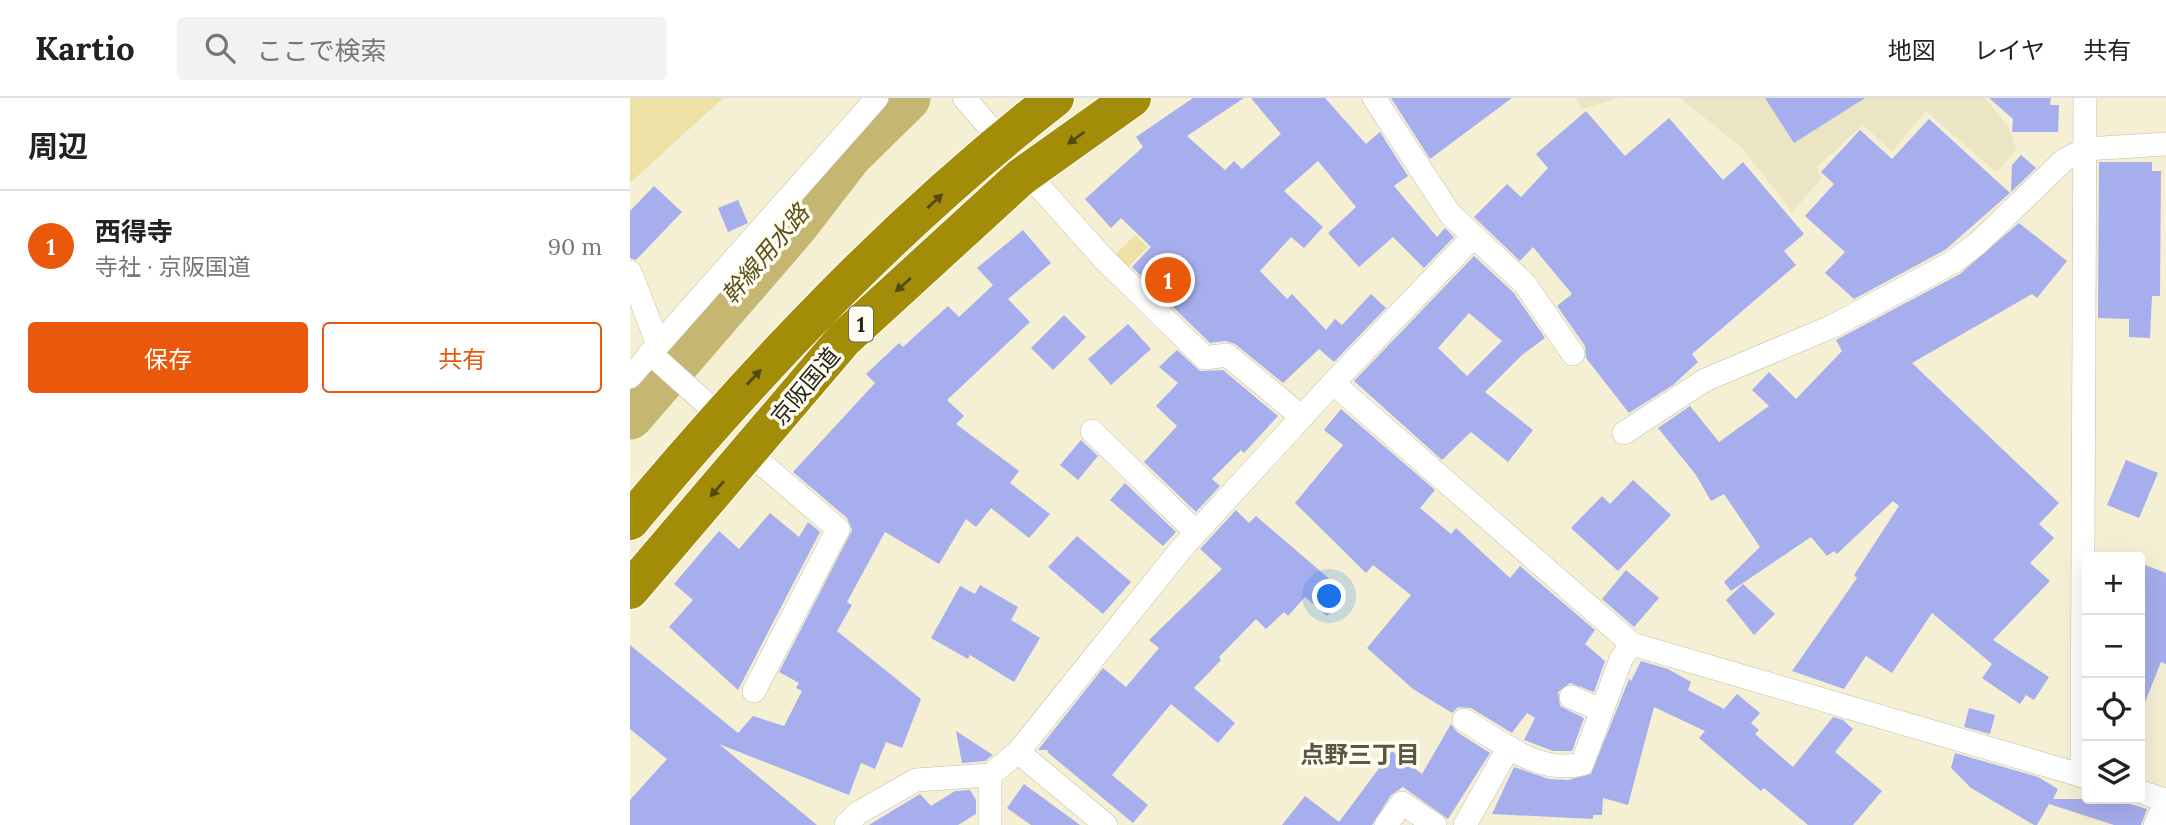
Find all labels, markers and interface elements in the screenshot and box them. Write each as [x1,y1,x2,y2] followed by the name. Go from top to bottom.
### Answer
[177,17,667,80] search box
[35,27,135,69] text: Kartio
[201,29,239,67] icon: search
[257,34,387,67] text: ここで検索
[1888,35,1936,66] text: 地図
[1974,35,2045,66] text: レイヤ
[2083,35,2131,66] text: 共有
[28,127,88,165] text: 周辺
[1067,131,1085,145] one-way arrow
[926,193,944,209] one-way arrow
[715,197,817,310] water label: 幹線用水路
[95,215,173,248] text: 西得寺
[46,232,56,261] text: 1
[548,232,602,261] text: 90 m
[95,252,251,281] text: 寺社 · 京阪国道
[1145,254,1191,306] pin: 1
[895,277,912,293] one-way arrow
[849,306,873,342] road number: 1
[28,322,308,393] button: 保存
[322,322,602,393] button: 共有
[764,341,846,431] street label: 京阪国道
[746,369,762,386] one-way arrow
[710,480,725,497] one-way arrow
[2082,552,2145,804] map controls
[2082,552,2145,615] button: +
[1312,579,1346,613] your location
[2082,615,2145,678] button: −
[2082,678,2145,741] button: locate
[1300,739,1420,770] district label: 点野三丁目
[2082,741,2145,804] button: layers

